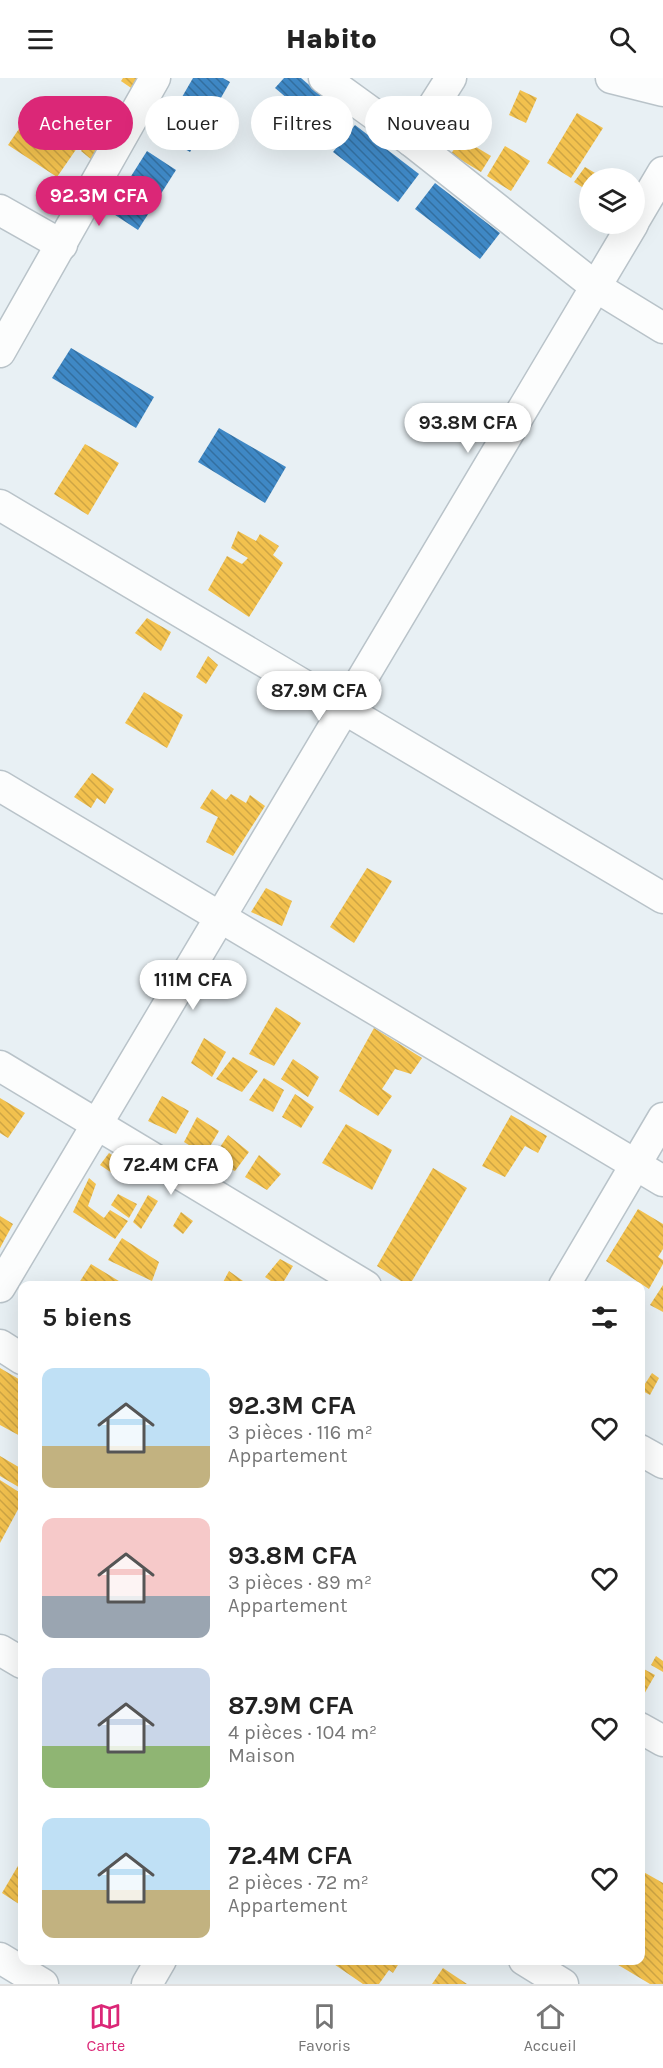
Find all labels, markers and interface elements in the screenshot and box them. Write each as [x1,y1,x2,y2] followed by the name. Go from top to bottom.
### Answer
[24,23,57,56] icon: menu
[286,23,377,55] text: Habito
[606,23,639,56] icon: search
[18,96,133,150] chip: Acheter
[145,96,239,150] chip: Louer
[251,96,353,150] chip: Filtres
[365,96,492,150] chip: Nouveau
[579,168,645,234] map controls
[579,168,645,234] button: layers
[30,176,168,227] pin: 92.3M CFA
[50,184,148,207] text: 92.3M CFA
[399,403,537,454] pin: 93.8M CFA
[418,411,518,434] text: 93.8M CFA
[250,671,388,722] pin: 87.9M CFA
[271,679,367,702] text: 87.9M CFA
[131,960,255,1011] pin: 111M CFA
[154,968,232,991] text: 111M CFA
[102,1145,240,1196] pin: 72.4M CFA
[123,1153,219,1176] text: 72.4M CFA
[588,1301,621,1334] icon: filters
[42,1302,132,1333] text: 5 biens
[228,1390,356,1421] text: 92.3M CFA
[90,1392,162,1464] icon: home
[588,1412,621,1445] icon: heart
[228,1421,373,1444] text: 3 pièces · 116 m²
[228,1444,347,1467] text: Appartement
[228,1540,357,1571] text: 93.8M CFA
[90,1542,162,1614] icon: home
[588,1562,621,1595] icon: heart
[228,1571,372,1594] text: 3 pièces · 89 m²
[228,1594,347,1617] text: Appartement
[228,1690,354,1721] text: 87.9M CFA
[90,1692,162,1764] icon: home
[588,1712,621,1745] icon: heart
[228,1721,377,1744] text: 4 pièces · 104 m²
[228,1744,295,1767] text: Maison
[228,1840,352,1871] text: 72.4M CFA
[90,1842,162,1914] icon: home
[588,1862,621,1895] icon: heart
[228,1871,369,1894] text: 2 pièces · 72 m²
[228,1894,347,1917] text: Appartement
[86,2000,125,2055] tab: Carte
[298,2000,351,2055] tab: Favoris
[524,2000,576,2055] tab: Accueil

